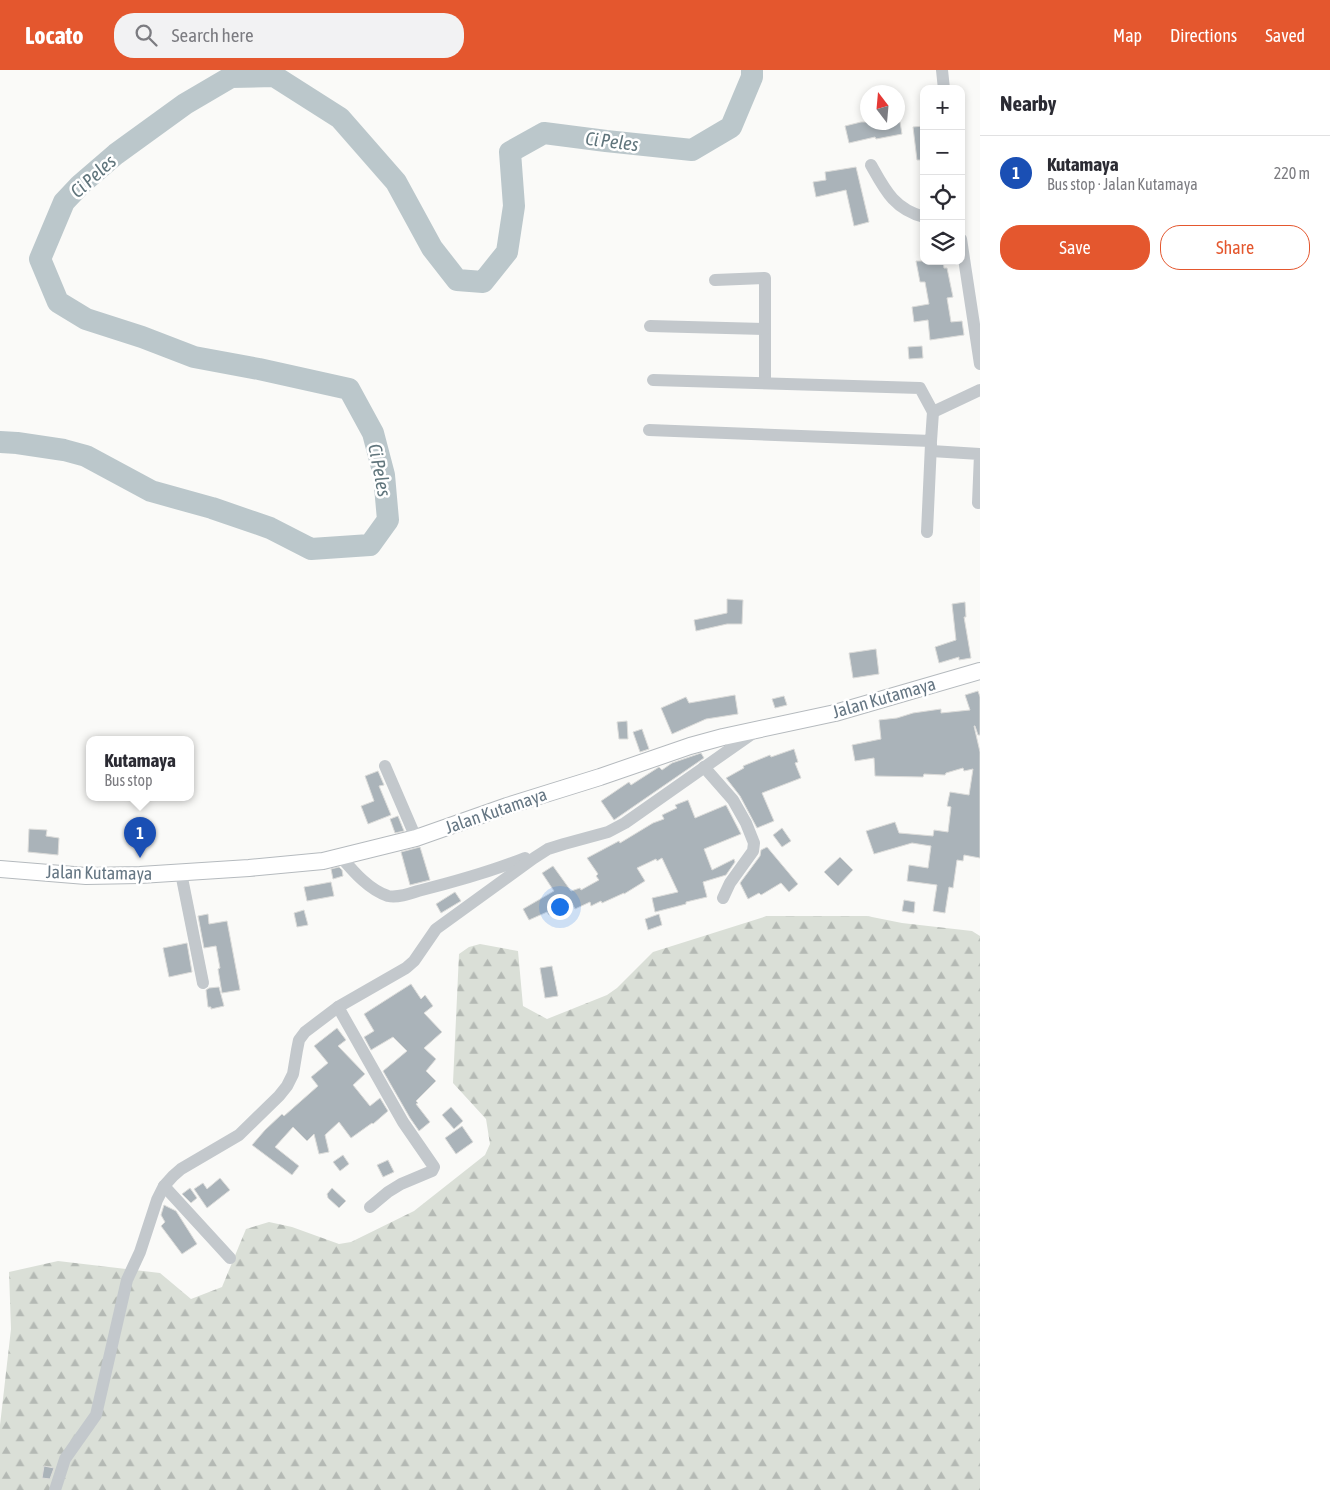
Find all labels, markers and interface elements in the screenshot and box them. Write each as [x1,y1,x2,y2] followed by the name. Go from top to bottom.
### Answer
[114,13,464,58] search box
[132,21,160,49] icon: search
[25,22,84,49] text: Locato
[172,24,254,46] text: Search here
[1113,25,1142,46] text: Map
[1170,25,1237,46] text: Directions
[1265,25,1305,46] text: Saved
[860,85,905,130] north arrow
[920,85,965,265] map controls
[920,85,965,130] button: +
[1000,91,1056,115] text: Nearby
[584,127,640,155] water label: Ci Peles
[920,130,965,175] button: −
[66,150,120,202] water label: Ci Peles
[1047,153,1119,175] text: Kutamaya
[1012,164,1020,182] text: 1
[1274,164,1310,182] text: 220 m
[920,175,965,220] button: locate
[1047,175,1198,193] text: Bus stop · Jalan Kutamaya
[920,220,965,265] button: layers
[1000,225,1150,270] button: Save
[1160,225,1310,270] button: Share
[364,442,396,499] water label: Ci Peles
[830,673,938,722] street label: Jalan Kutamaya
[86,736,194,801] popup
[104,749,176,771] text: Kutamaya
[104,771,153,789] text: Bus stop
[442,783,550,838] street label: Jalan Kutamaya
[124,817,156,858] pin: 1
[46,861,152,884] street label: Jalan Kutamaya
[547,894,573,920] your location

